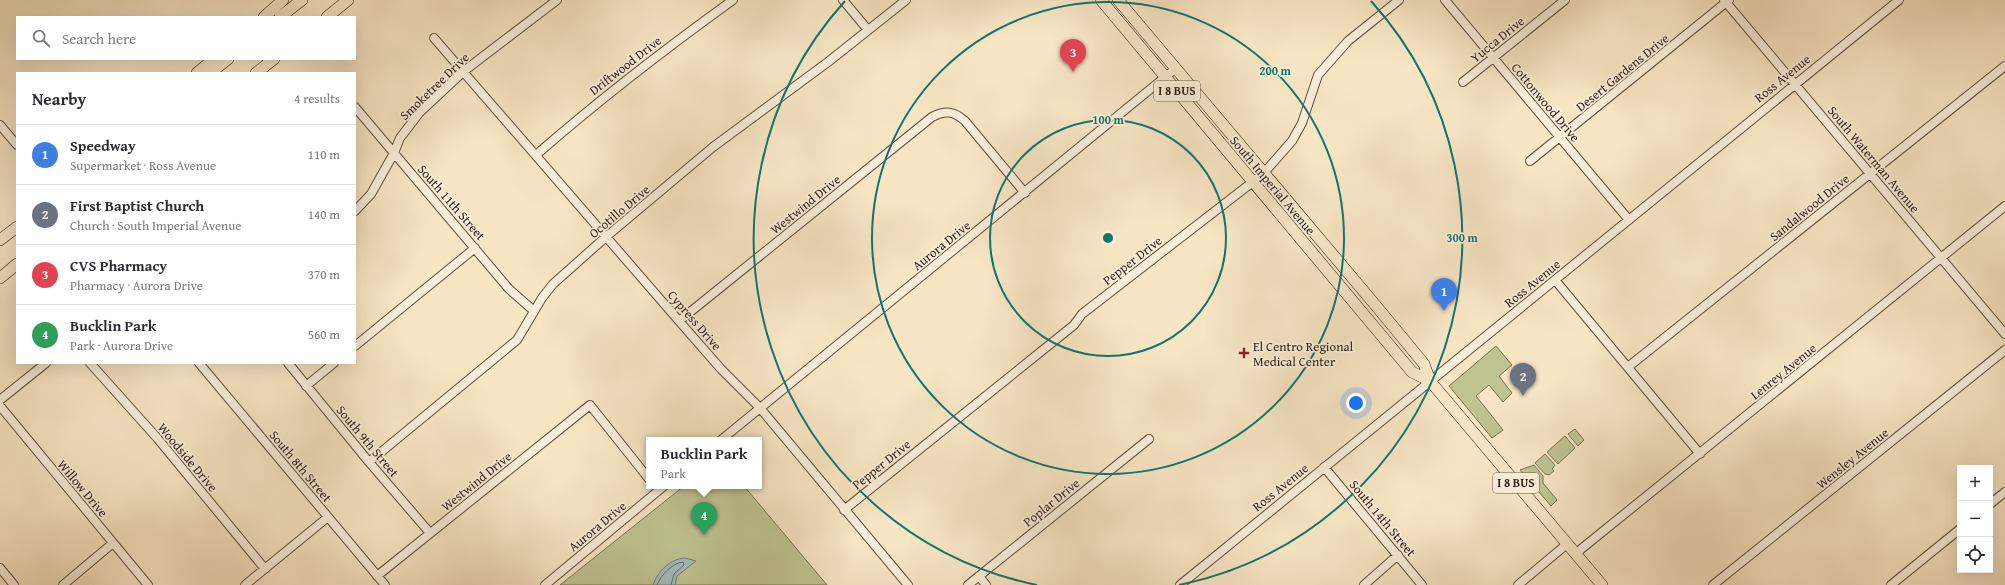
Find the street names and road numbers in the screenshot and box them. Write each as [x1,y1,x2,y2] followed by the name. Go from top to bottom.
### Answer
[1466,12,1528,67] street label: Yucca Drive
[1572,29,1673,116] street label: Desert Gardens Drive
[585,31,665,100] street label: Driftwood Drive
[395,48,473,124] street label: Smoketree Drive
[1750,50,1814,107] street label: Ross Avenue
[1507,59,1584,146] street label: Cottonwood Drive
[1154,81,1200,101] road number: I 8 BUS
[1823,102,1924,217] street label: South Waterman Avenue
[1225,132,1320,239] street label: South Imperial Avenue
[413,160,490,245] street label: South 11th Street
[1765,169,1853,246] street label: Sandalwood Drive
[766,170,845,239] street label: Westwind Drive
[585,180,654,243] street label: Ocotillo Drive
[908,216,975,275] street label: Aurora Drive
[1099,231,1166,290] street label: Pepper Drive
[1500,255,1564,312] street label: Ross Avenue
[663,286,726,355] street label: Cypress Drive
[1746,339,1820,404] street label: Lenrey Avenue
[332,401,404,482] street label: South 9th Street
[153,419,222,496] street label: Woodside Drive
[1812,423,1893,494] street label: Wensley Avenue
[265,426,337,507] street label: South 8th Street
[848,435,915,494] street label: Pepper Drive
[437,447,516,516] street label: Westwind Drive
[53,456,112,521] street label: Willow Drive
[1248,459,1312,516] street label: Ross Avenue
[1493,473,1539,493] road number: I 8 BUS
[1019,474,1084,531] street label: Poplar Drive
[1345,476,1421,561] street label: South 14th Street
[564,497,630,556] street label: Aurora Drive

